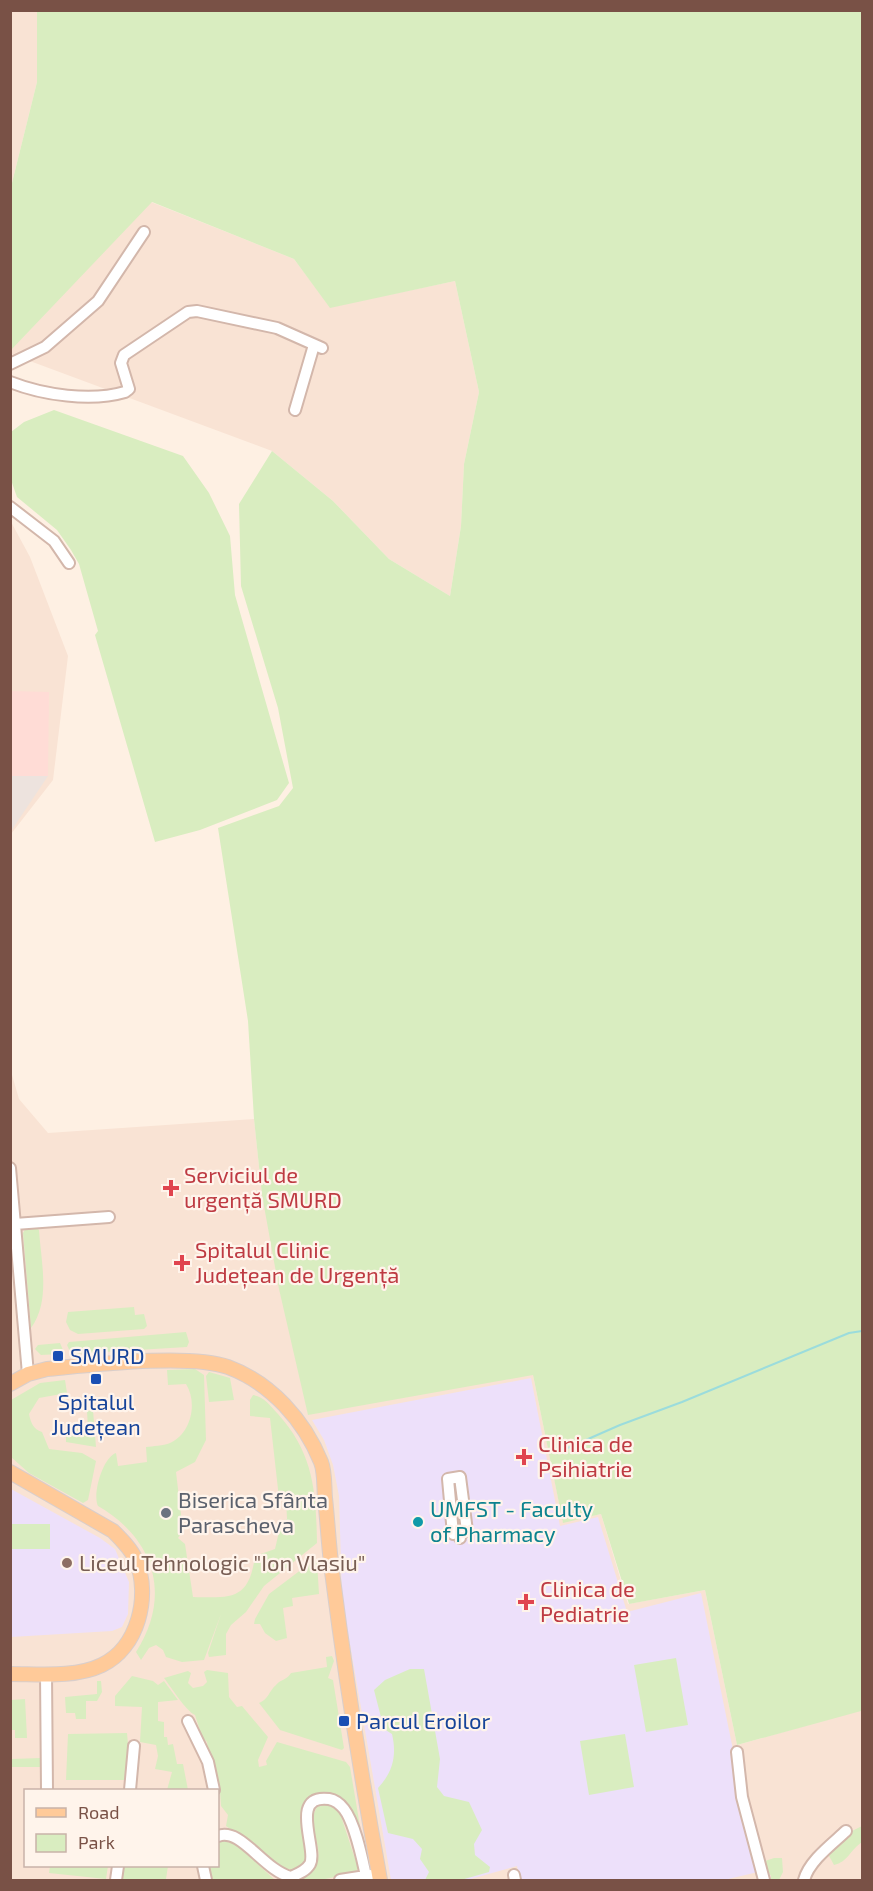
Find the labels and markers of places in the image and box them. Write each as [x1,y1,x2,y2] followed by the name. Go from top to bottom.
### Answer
[184,1161,342,1214] place label: Serviciul de urgență SMURD
[162,1179,180,1197] marker: Serviciul de urgență SMURD
[195,1236,399,1289] place label: Spitalul Clinic Județean de Urgență
[173,1254,191,1272] marker: Spitalul Clinic Județean de Urgență
[70,1342,145,1368] place label: SMURD
[51,1349,65,1363] marker: SMURD
[89,1372,103,1386] marker: Spitalul Județean
[51,1388,141,1441] place label: Spitalul Județean
[538,1430,633,1481] place label: Clinica de Psihiatrie
[515,1448,533,1466] marker: Clinica de Psihiatrie
[178,1486,328,1537] place label: Biserica Sfânta Parascheva
[430,1495,594,1546] place label: UMFST - Faculty of Pharmacy
[159,1506,173,1520] marker: Biserica Sfânta Parascheva
[411,1515,425,1529] marker: UMFST - Faculty of Pharmacy
[79,1549,366,1575] place label: Liceul Tehnologic "Ion Vlasiu"
[60,1556,74,1570] marker: Liceul Tehnologic "Ion Vlasiu"
[540,1575,635,1626] place label: Clinica de Pediatrie
[517,1593,535,1611] marker: Clinica de Pediatrie
[356,1707,491,1733] place label: Parcul Eroilor
[337,1714,351,1728] marker: Parcul Eroilor

